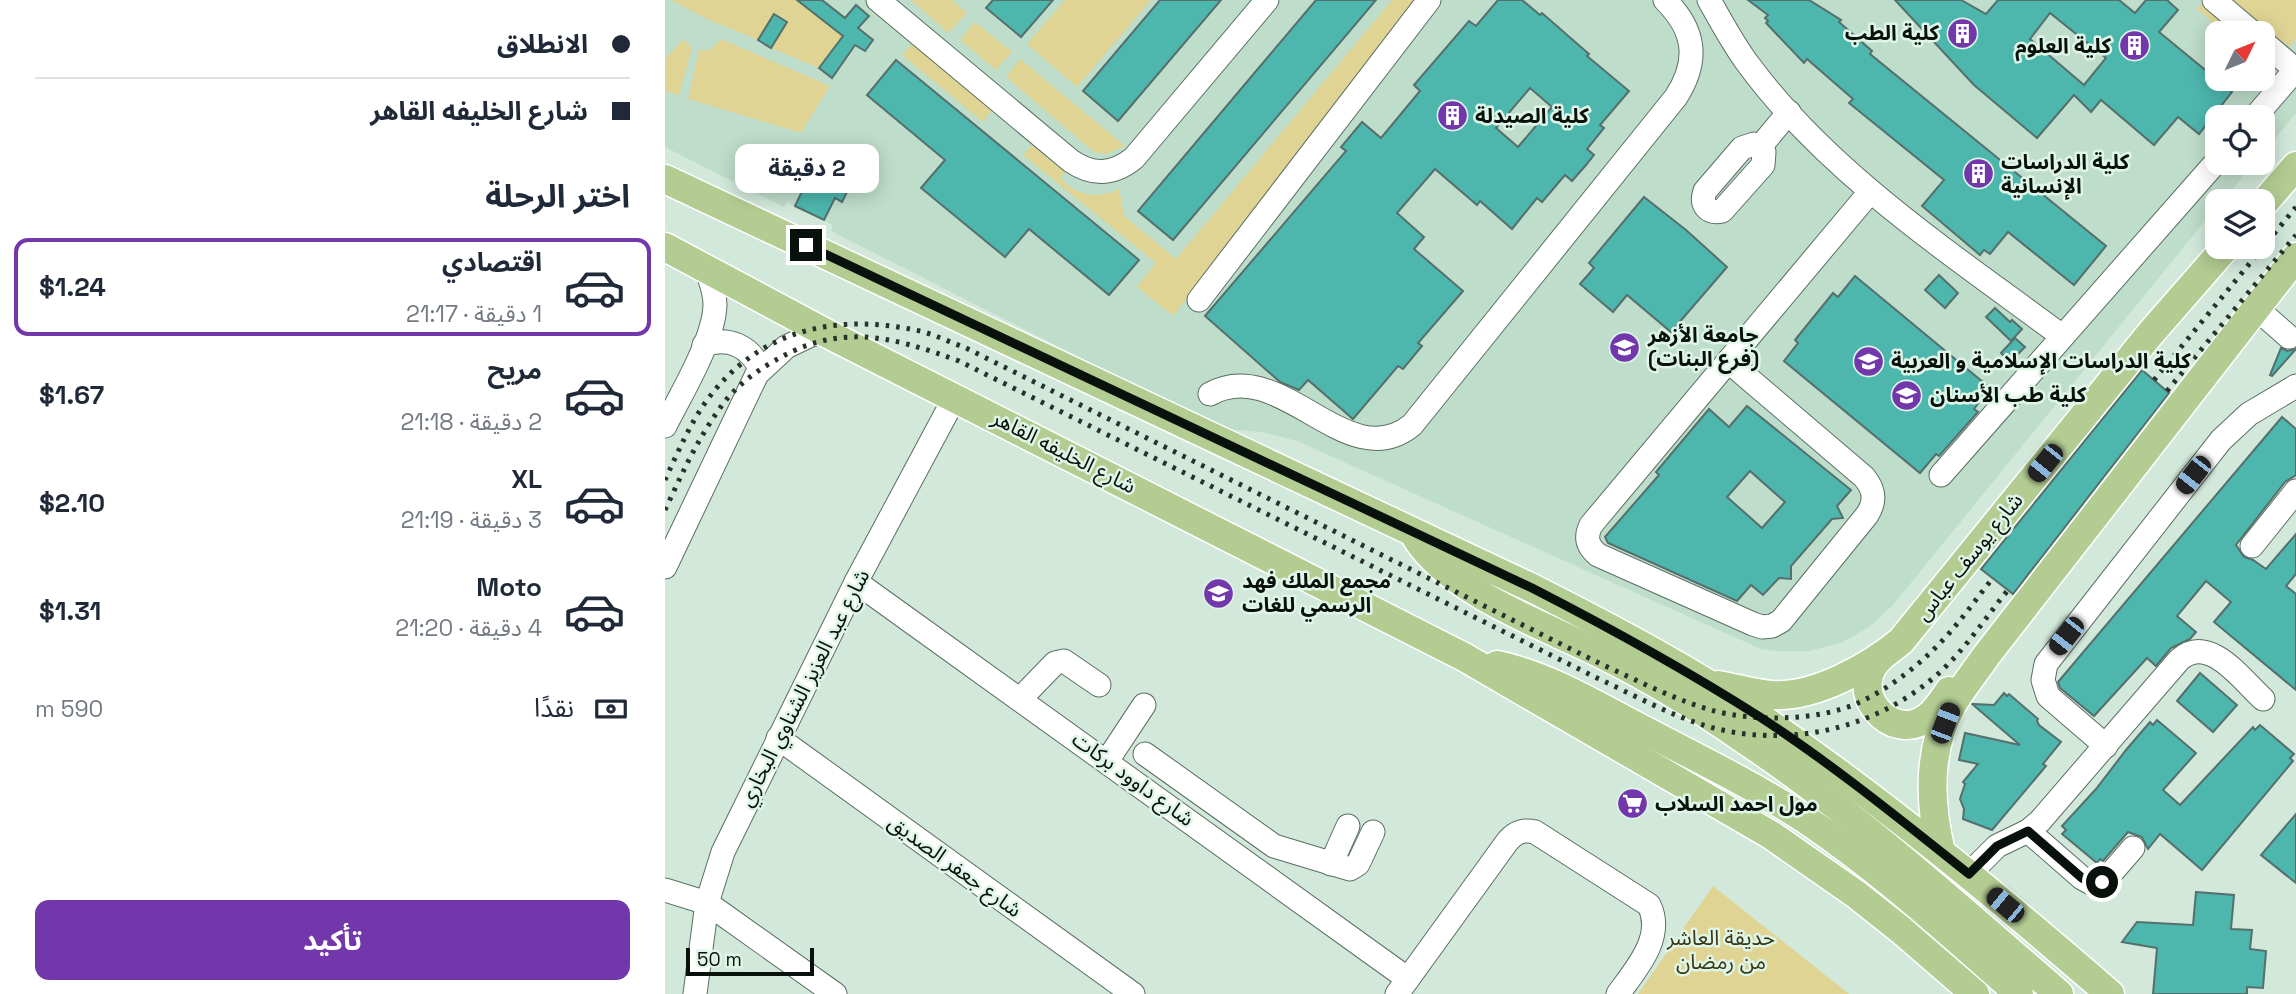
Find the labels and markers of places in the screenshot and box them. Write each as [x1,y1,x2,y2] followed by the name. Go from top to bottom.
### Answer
[1945,16,1979,50] building icon: كلية الطب
[1845,19,1939,46] place label: كلية الطب
[2117,29,2151,63] building icon: كلية العلوم
[2015,32,2111,62] place label: كلية العلوم
[1435,99,1469,133] building icon: كلية الصيدلة
[1475,102,1589,129] place label: كلية الصيدلة
[2001,148,2130,200] place label: كلية الدراسات الإنسانية
[1961,157,1995,191] building icon: كلية الدراسات الإنسانية
[1647,321,1759,374] place label: جامعة الأزهر (فرع البنات)
[1608,330,1642,364] school or university icon: جامعة الأزهر (فرع البنات)
[1851,344,1885,378] school or university icon: كلية الدراسات الإسلامية و العربية
[1891,347,2191,375] place label: كلية الدراسات الإسلامية و العربية
[1890,378,1924,412] school or university icon: كلية طب الأسنان
[1930,381,2087,408] place label: كلية طب الأسنان
[1242,567,1391,622] place label: مجمع الملك فهد الرسمي للغات
[1202,576,1236,610] school or university icon: مجمع الملك فهد الرسمي للغات
[1615,787,1649,821] supermarket icon: مول احمد السلاب
[1655,790,1818,817] place label: مول احمد السلاب

